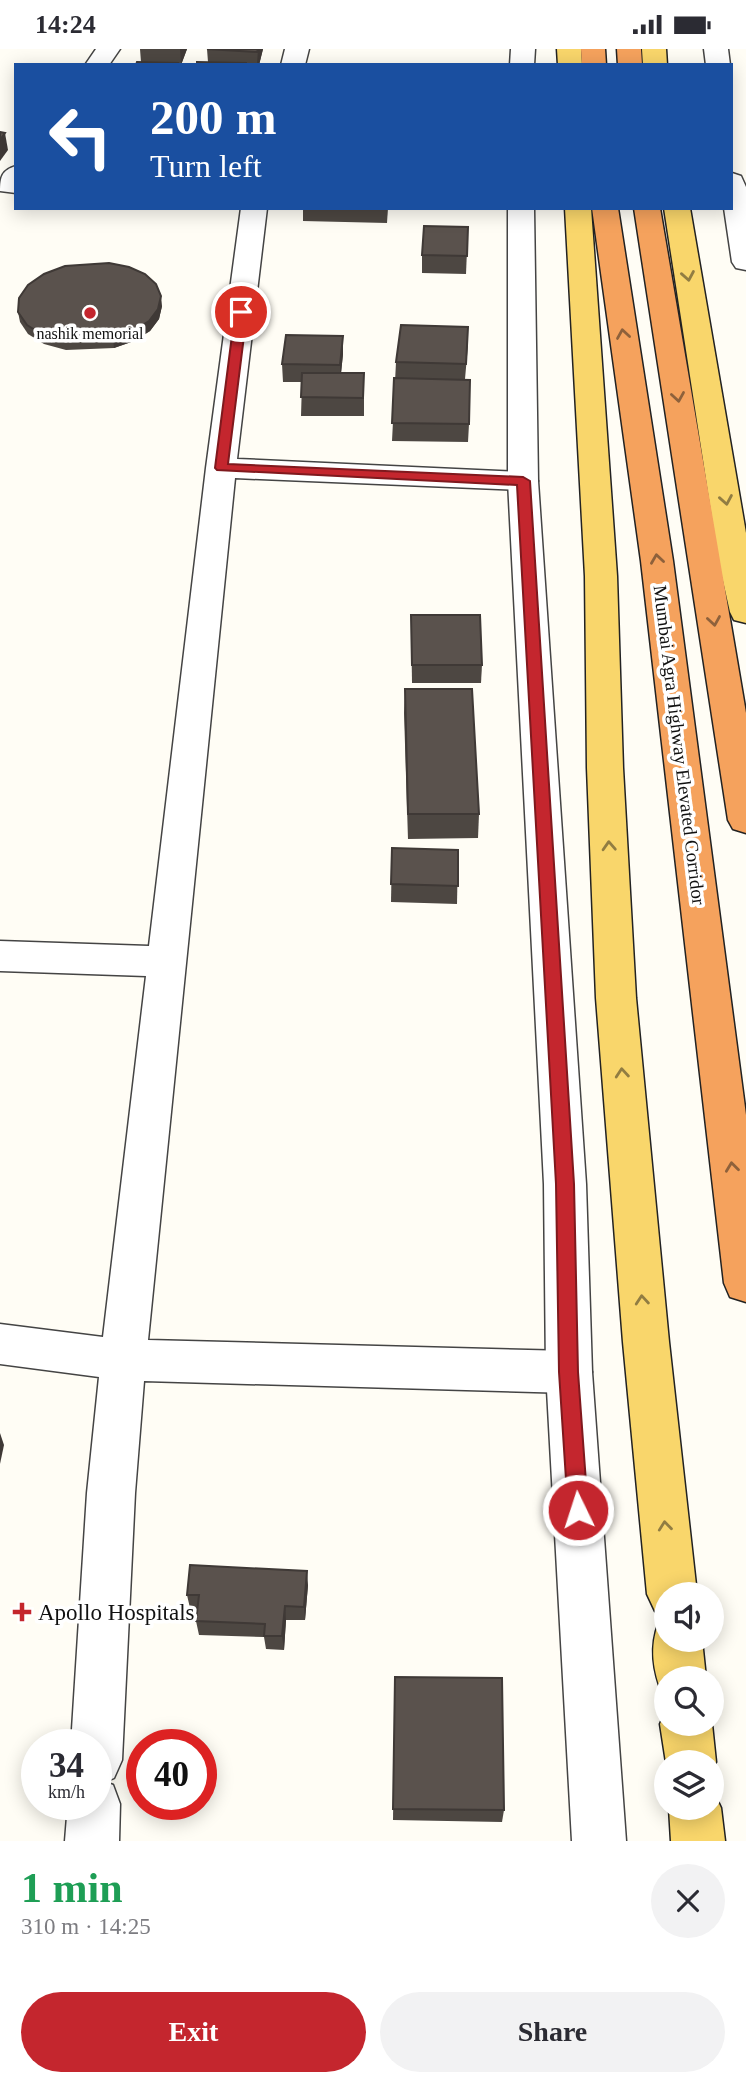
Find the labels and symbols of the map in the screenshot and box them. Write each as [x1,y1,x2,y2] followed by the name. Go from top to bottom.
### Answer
[680,270,695,281] one-way arrow
[211,282,271,342] pin
[82,305,98,321] marker: nashik memorial
[36,325,144,342] place label: nashik memorial
[616,328,631,340] one-way arrow
[670,391,685,402] one-way arrow
[718,494,733,506] one-way arrow
[649,553,664,565] one-way arrow
[649,584,710,907] street label: Mumbai Agra Highway Elevated Corridor
[706,615,721,627] one-way arrow
[601,841,616,852] one-way arrow
[615,1068,630,1079] one-way arrow
[725,1161,740,1172] one-way arrow
[635,1294,650,1305] one-way arrow
[541,1473,615,1547] position arrow
[658,1521,673,1532] one-way arrow
[38,1600,195,1625] place label: Apollo Hospitals
[12,1602,32,1622] marker: Apollo Hospitals
[126,1729,217,1820] speed limit sign: 40

